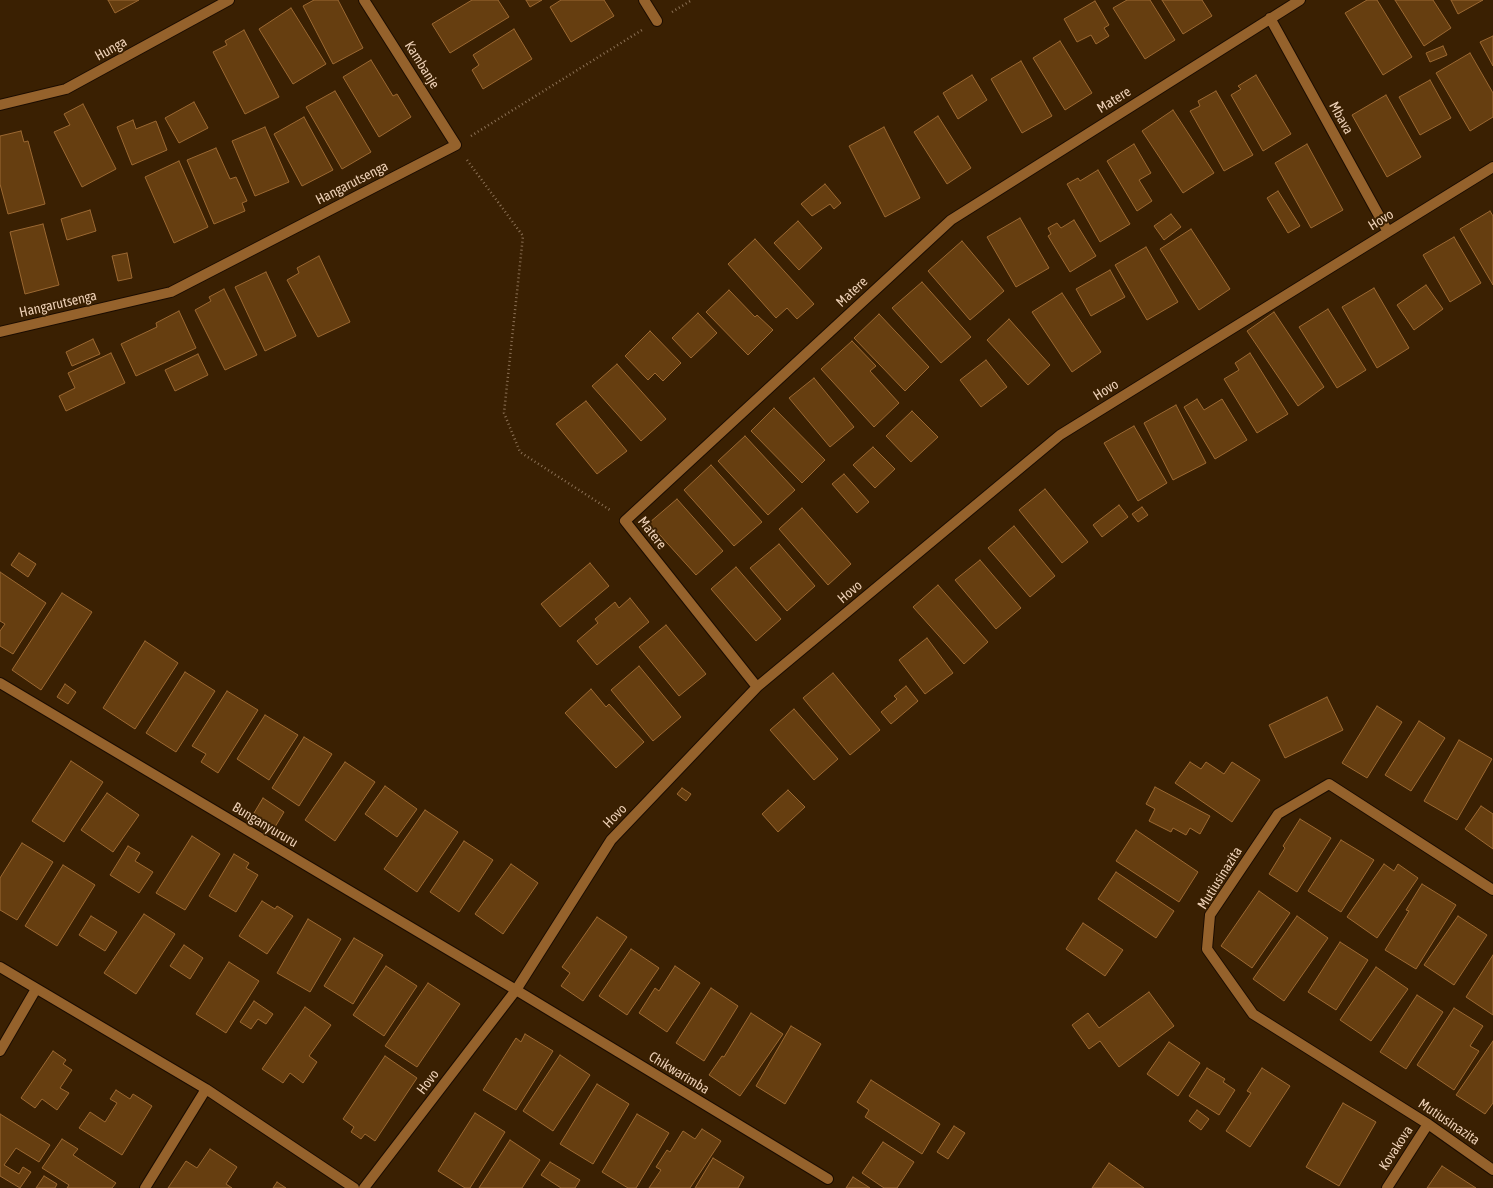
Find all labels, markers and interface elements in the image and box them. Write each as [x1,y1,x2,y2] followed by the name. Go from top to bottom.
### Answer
[92,33,130,65] street label: Hunga
[401,38,443,92] street label: Kambanje
[1094,83,1134,117] street label: Matere
[1325,99,1357,137] street label: Mbava
[313,158,391,208] street label: Hangarutsenga
[1365,206,1397,234] street label: Hovo
[833,273,871,311] street label: Matere
[18,287,98,321] street label: Hangarutsenga
[1090,376,1122,404] street label: Hovo
[634,513,670,553] street label: Matere
[834,577,866,607] street label: Hovo
[229,799,301,851] street label: Bunganyururu
[600,801,630,831] street label: Hovo
[1194,844,1246,912] street label: Mutiusinazita
[646,1048,712,1098] street label: Chikwarimba
[413,1066,443,1098] street label: Hovo
[1415,1095,1483,1149] street label: Mutiusinazita
[1375,1123,1417,1173] street label: Kovakova

